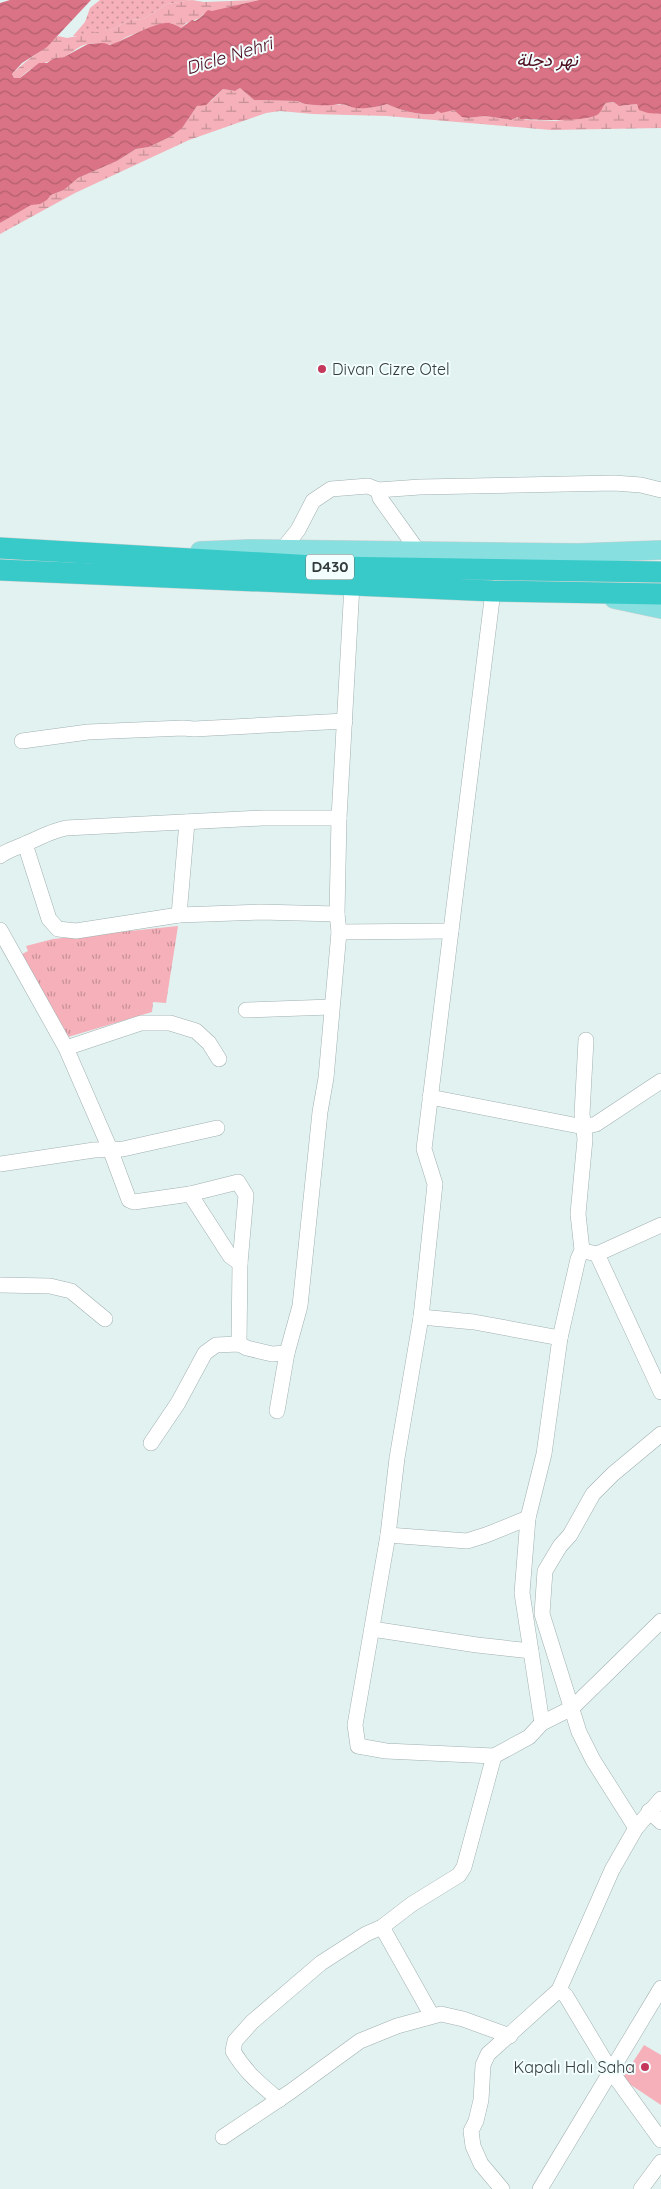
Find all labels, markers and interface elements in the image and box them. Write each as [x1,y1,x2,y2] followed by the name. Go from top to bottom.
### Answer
[183,31,277,80] water label: Dicle Nehri
[516,48,579,71] water label: نهر دجلة
[332,359,450,379] place label: Divan Cizre Otel
[316,363,328,375] marker: Divan Cizre Otel
[306,554,354,580] road number: D430
[513,2057,635,2077] place label: Kapalı Halı Saha
[639,2061,651,2073] marker: Kapalı Halı Saha

